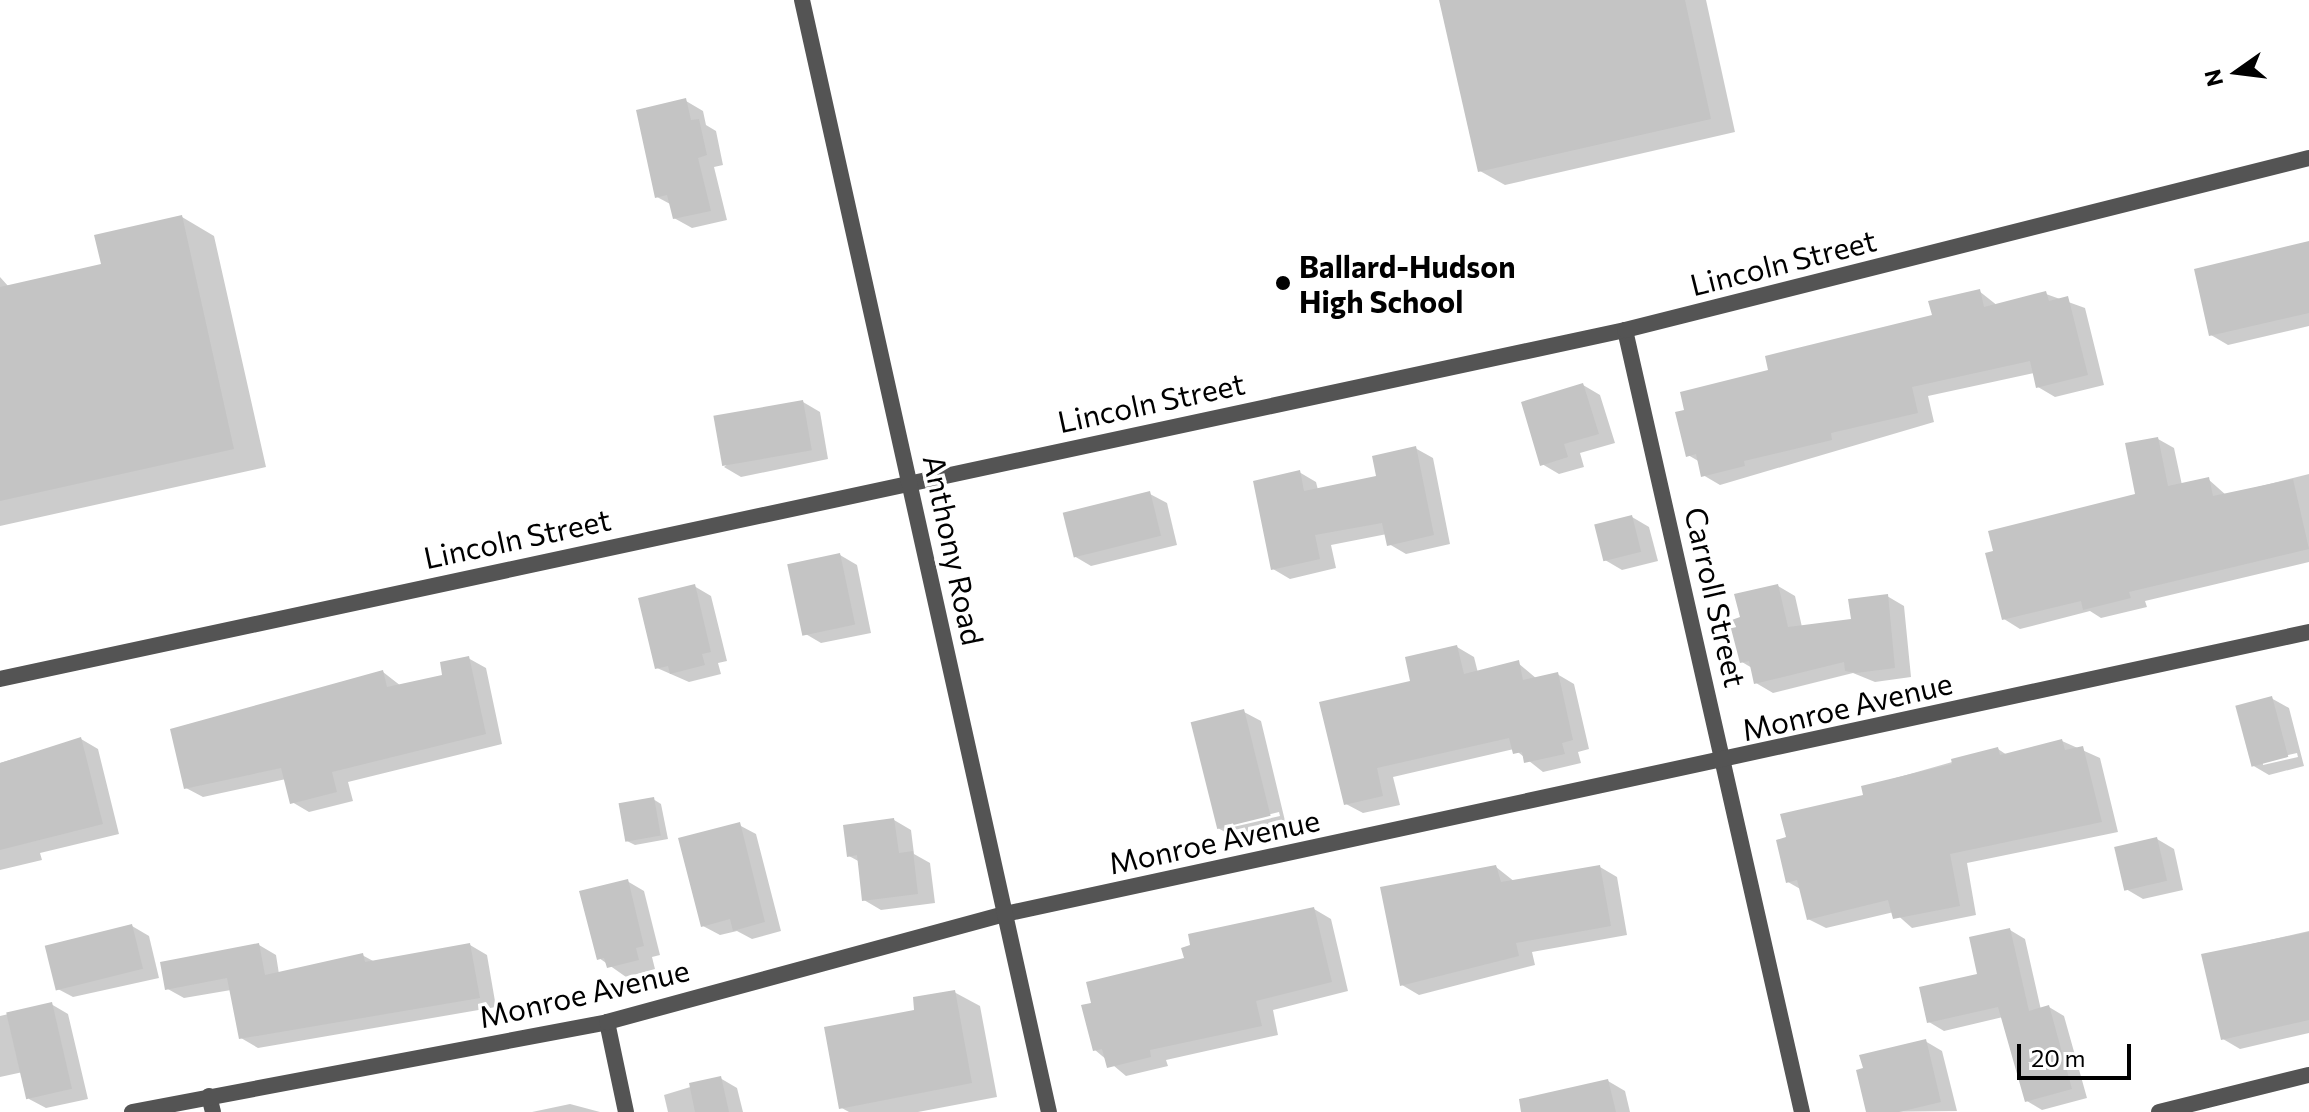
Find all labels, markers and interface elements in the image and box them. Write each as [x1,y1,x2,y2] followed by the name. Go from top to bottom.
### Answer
[2197,32,2277,112] north arrow
[2198,67,2228,89] text: N
[1686,222,1880,302] street label: Lincoln Street
[1299,248,1516,318] place label: Ballard-Hudson High School
[1274,274,1292,292] marker: Ballard-Hudson High School
[1054,365,1248,439] street label: Lincoln Street
[916,452,992,648] street label: Anthony Road
[420,501,614,575] street label: Lincoln Street
[1678,504,1754,690] street label: Carroll Street
[1738,664,1956,748] street label: Monroe Avenue
[1105,801,1323,881] street label: Monroe Avenue
[475,951,693,1035] street label: Monroe Avenue
[2021,1028,2135,1078] scale bar
[2031,1043,2085,1072] text: 20 m

